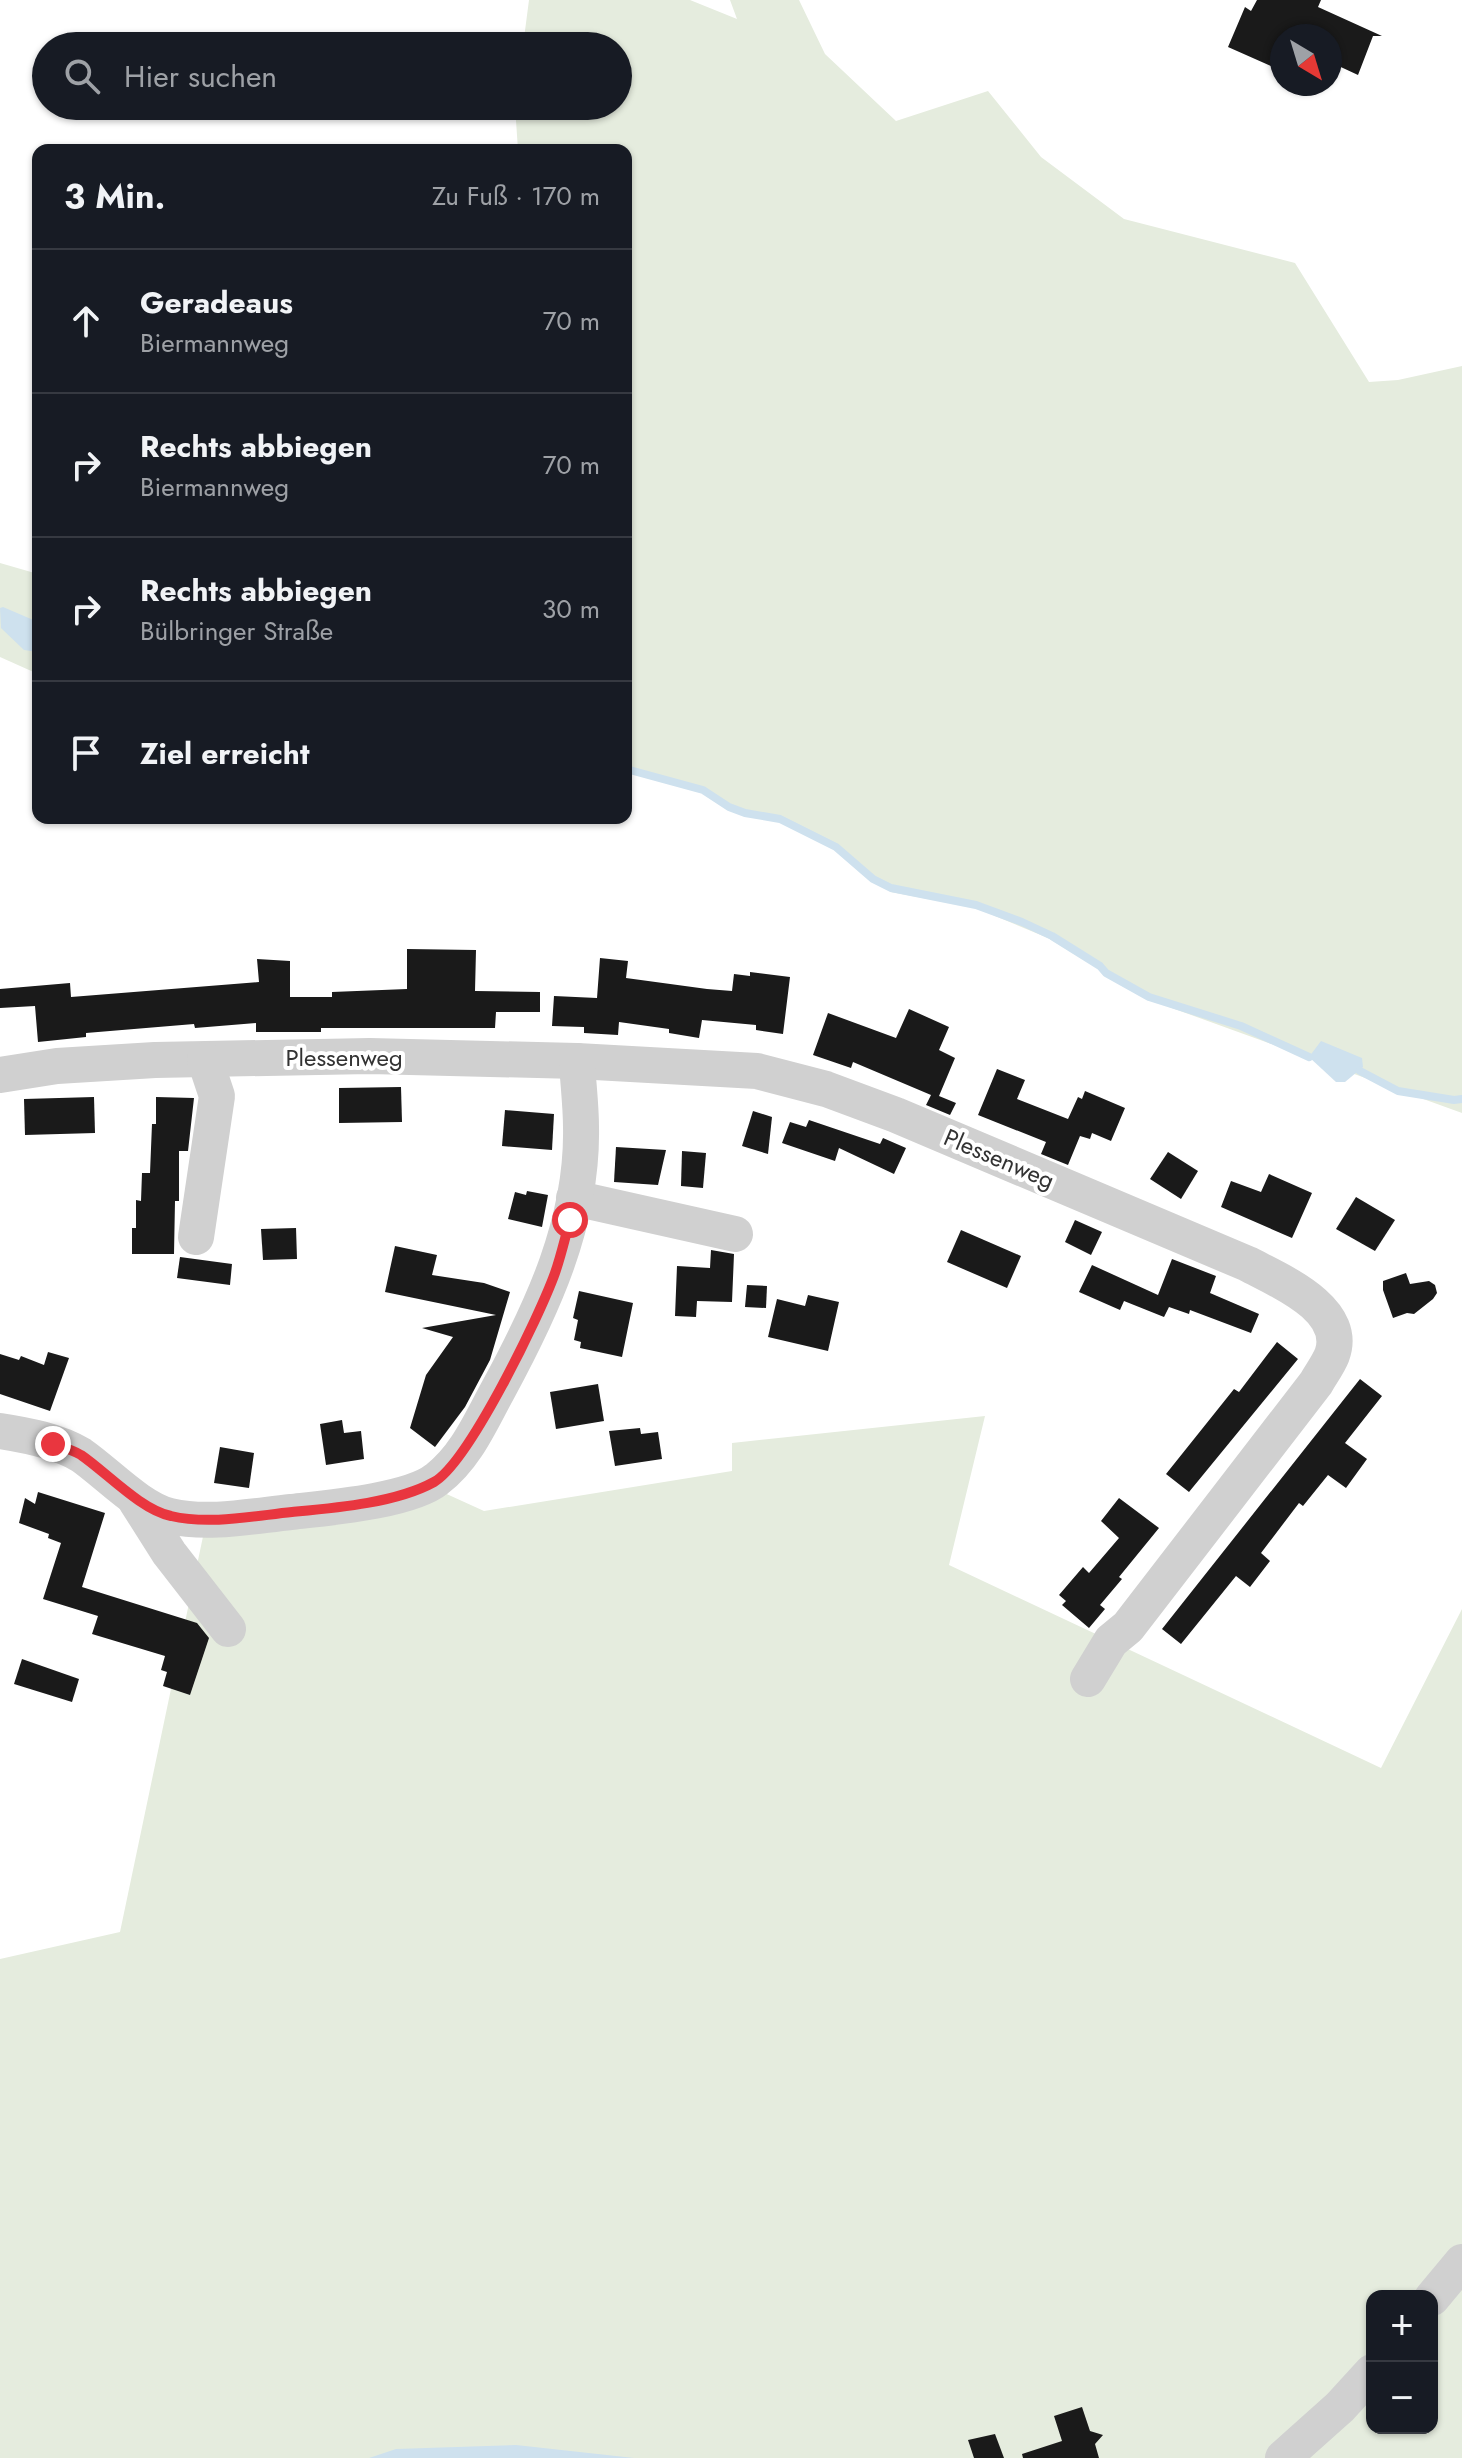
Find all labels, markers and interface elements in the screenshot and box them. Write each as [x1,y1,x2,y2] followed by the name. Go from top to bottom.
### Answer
[1270,24,1342,96] north arrow
[32,32,632,120] search box
[60,54,104,98] icon: search
[124,55,277,98] text: Hier suchen
[64,172,166,221] text: 3 Min.
[432,177,600,215] text: Zu Fuß · 170 m
[140,281,293,324] text: Geradeaus
[64,299,108,343] icon: ahead
[543,302,600,340] text: 70 m
[140,324,289,362] text: Biermannweg
[140,425,372,468] text: Rechts abbiegen
[64,443,108,487] icon: right
[543,446,600,484] text: 70 m
[140,468,289,506] text: Biermannweg
[140,569,372,612] text: Rechts abbiegen
[64,587,108,631] icon: right
[542,590,600,628] text: 30 m
[140,612,333,650] text: Bülbringer Straße
[64,731,108,775] icon: arrive
[140,732,309,775] text: Ziel erreicht
[285,1040,403,1075] street label: Plessenweg
[938,1120,1060,1198] street label: Plessenweg
[552,1202,588,1238] route start
[35,1426,71,1462] route end
[1366,2290,1438,2434] map controls
[1366,2290,1438,2362] button: +
[1366,2362,1438,2434] button: −

